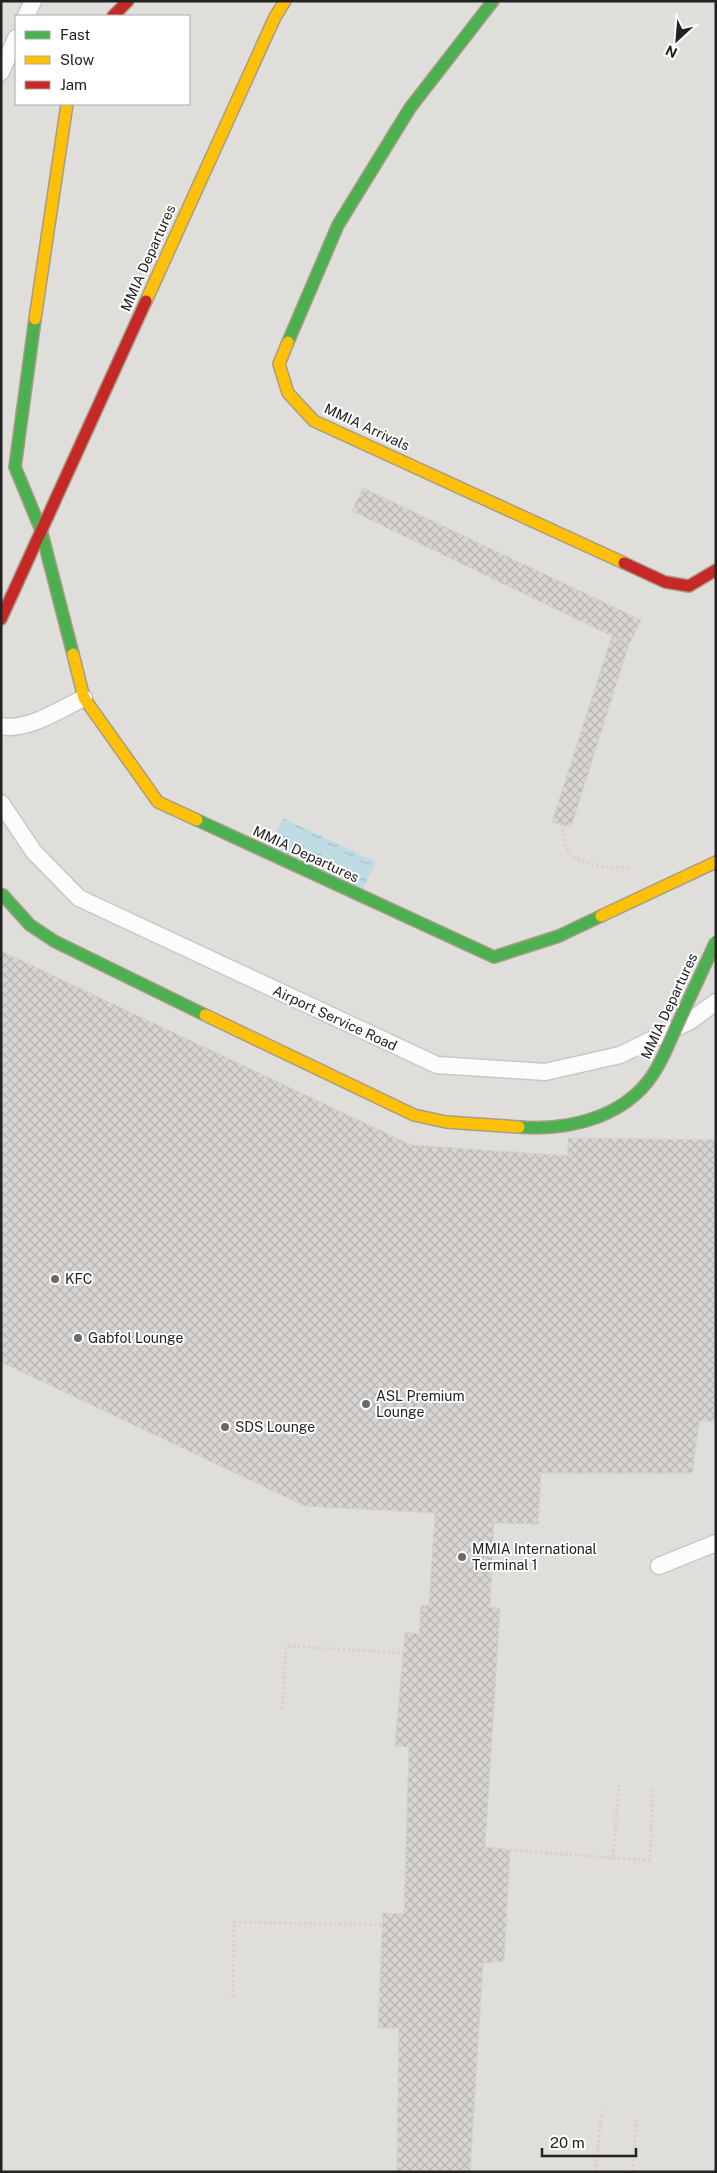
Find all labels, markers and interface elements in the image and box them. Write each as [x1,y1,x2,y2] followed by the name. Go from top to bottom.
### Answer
[15,15,190,105] legend
[652,15,702,65] north arrow
[60,26,90,43] text: Fast
[663,42,680,61] text: N
[60,51,95,68] text: Slow
[60,76,87,93] text: Jam
[117,202,179,314] street label: MMIA Departures
[322,400,412,454] street label: MMIA Arrivals
[251,822,361,886] street label: MMIA Departures
[637,951,701,1061] street label: MMIA Departures
[271,982,399,1054] street label: Airport Service Road
[65,1271,93,1287] place label: KFC
[49,1273,61,1285] marker: KFC
[88,1330,184,1346] place label: Gabfol Lounge
[72,1332,84,1344] marker: Gabfol Lounge
[376,1388,465,1420] place label: ASL Premium Lounge
[360,1398,372,1410] marker: ASL Premium Lounge
[235,1419,315,1435] place label: SDS Lounge
[219,1421,231,1433] marker: SDS Lounge
[472,1541,597,1573] place label: MMIA International Terminal 1
[456,1551,468,1563] marker: MMIA International Terminal 1
[542,2126,636,2158] scale bar
[550,2134,585,2151] text: 20 m

